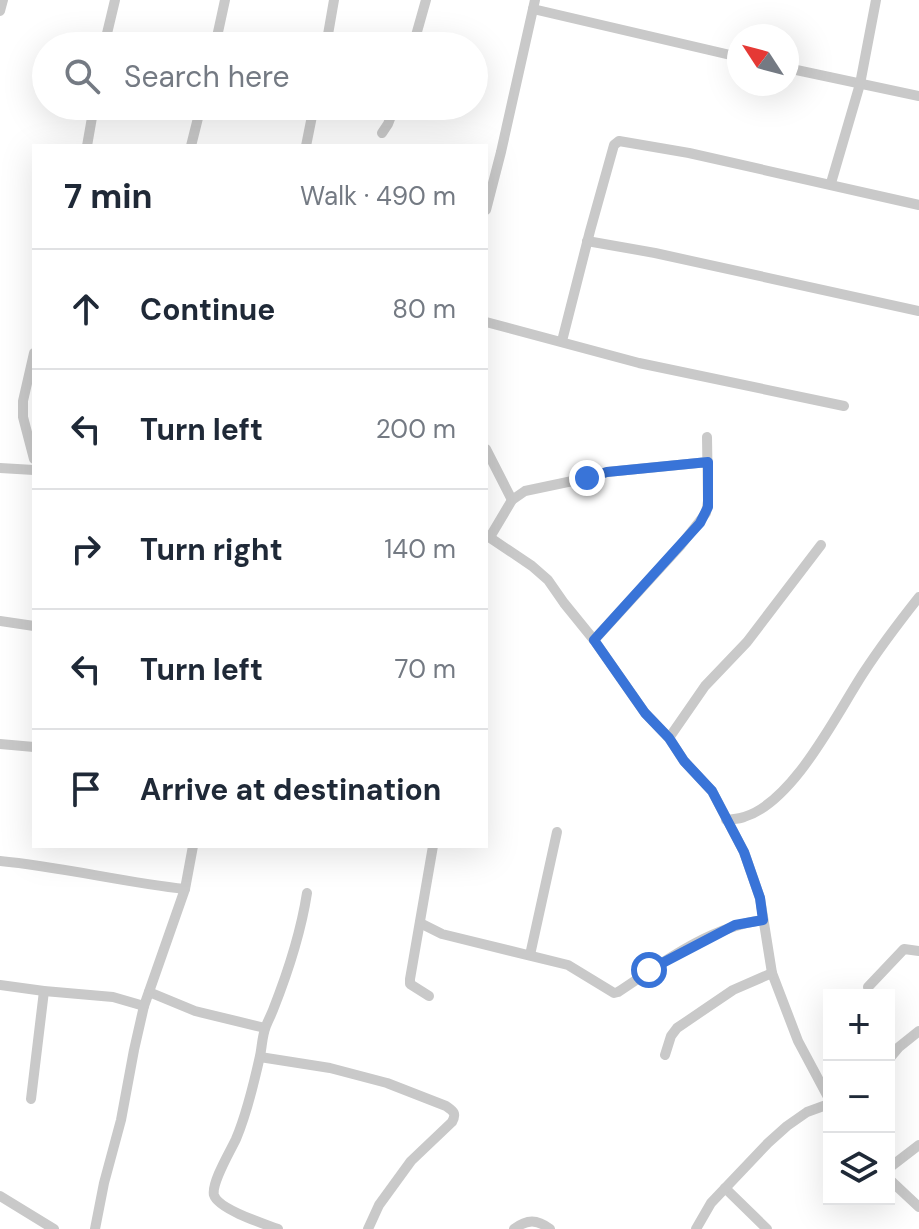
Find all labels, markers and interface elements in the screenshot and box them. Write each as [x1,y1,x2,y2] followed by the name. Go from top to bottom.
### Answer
[727,24,799,96] north arrow
[32,32,488,120] search box
[60,54,104,98] icon: search
[124,57,290,96] text: Search here
[64,174,153,219] text: 7 min
[300,179,456,213] text: Walk · 490 m
[64,287,108,331] icon: ahead
[140,290,275,329] text: Continue
[392,292,456,326] text: 80 m
[64,407,108,451] icon: left
[140,410,263,449] text: Turn left
[376,412,456,446] text: 200 m
[569,460,605,496] route end
[64,527,108,571] icon: right
[140,530,283,569] text: Turn right
[384,532,456,566] text: 140 m
[64,647,108,691] icon: left
[140,650,263,689] text: Turn left
[395,652,456,686] text: 70 m
[64,767,108,811] icon: arrive
[140,770,441,809] text: Arrive at destination
[631,952,667,988] route start
[823,989,895,1205] map controls
[823,989,895,1061] button: +
[823,1061,895,1133] button: −
[823,1133,895,1205] button: layers

